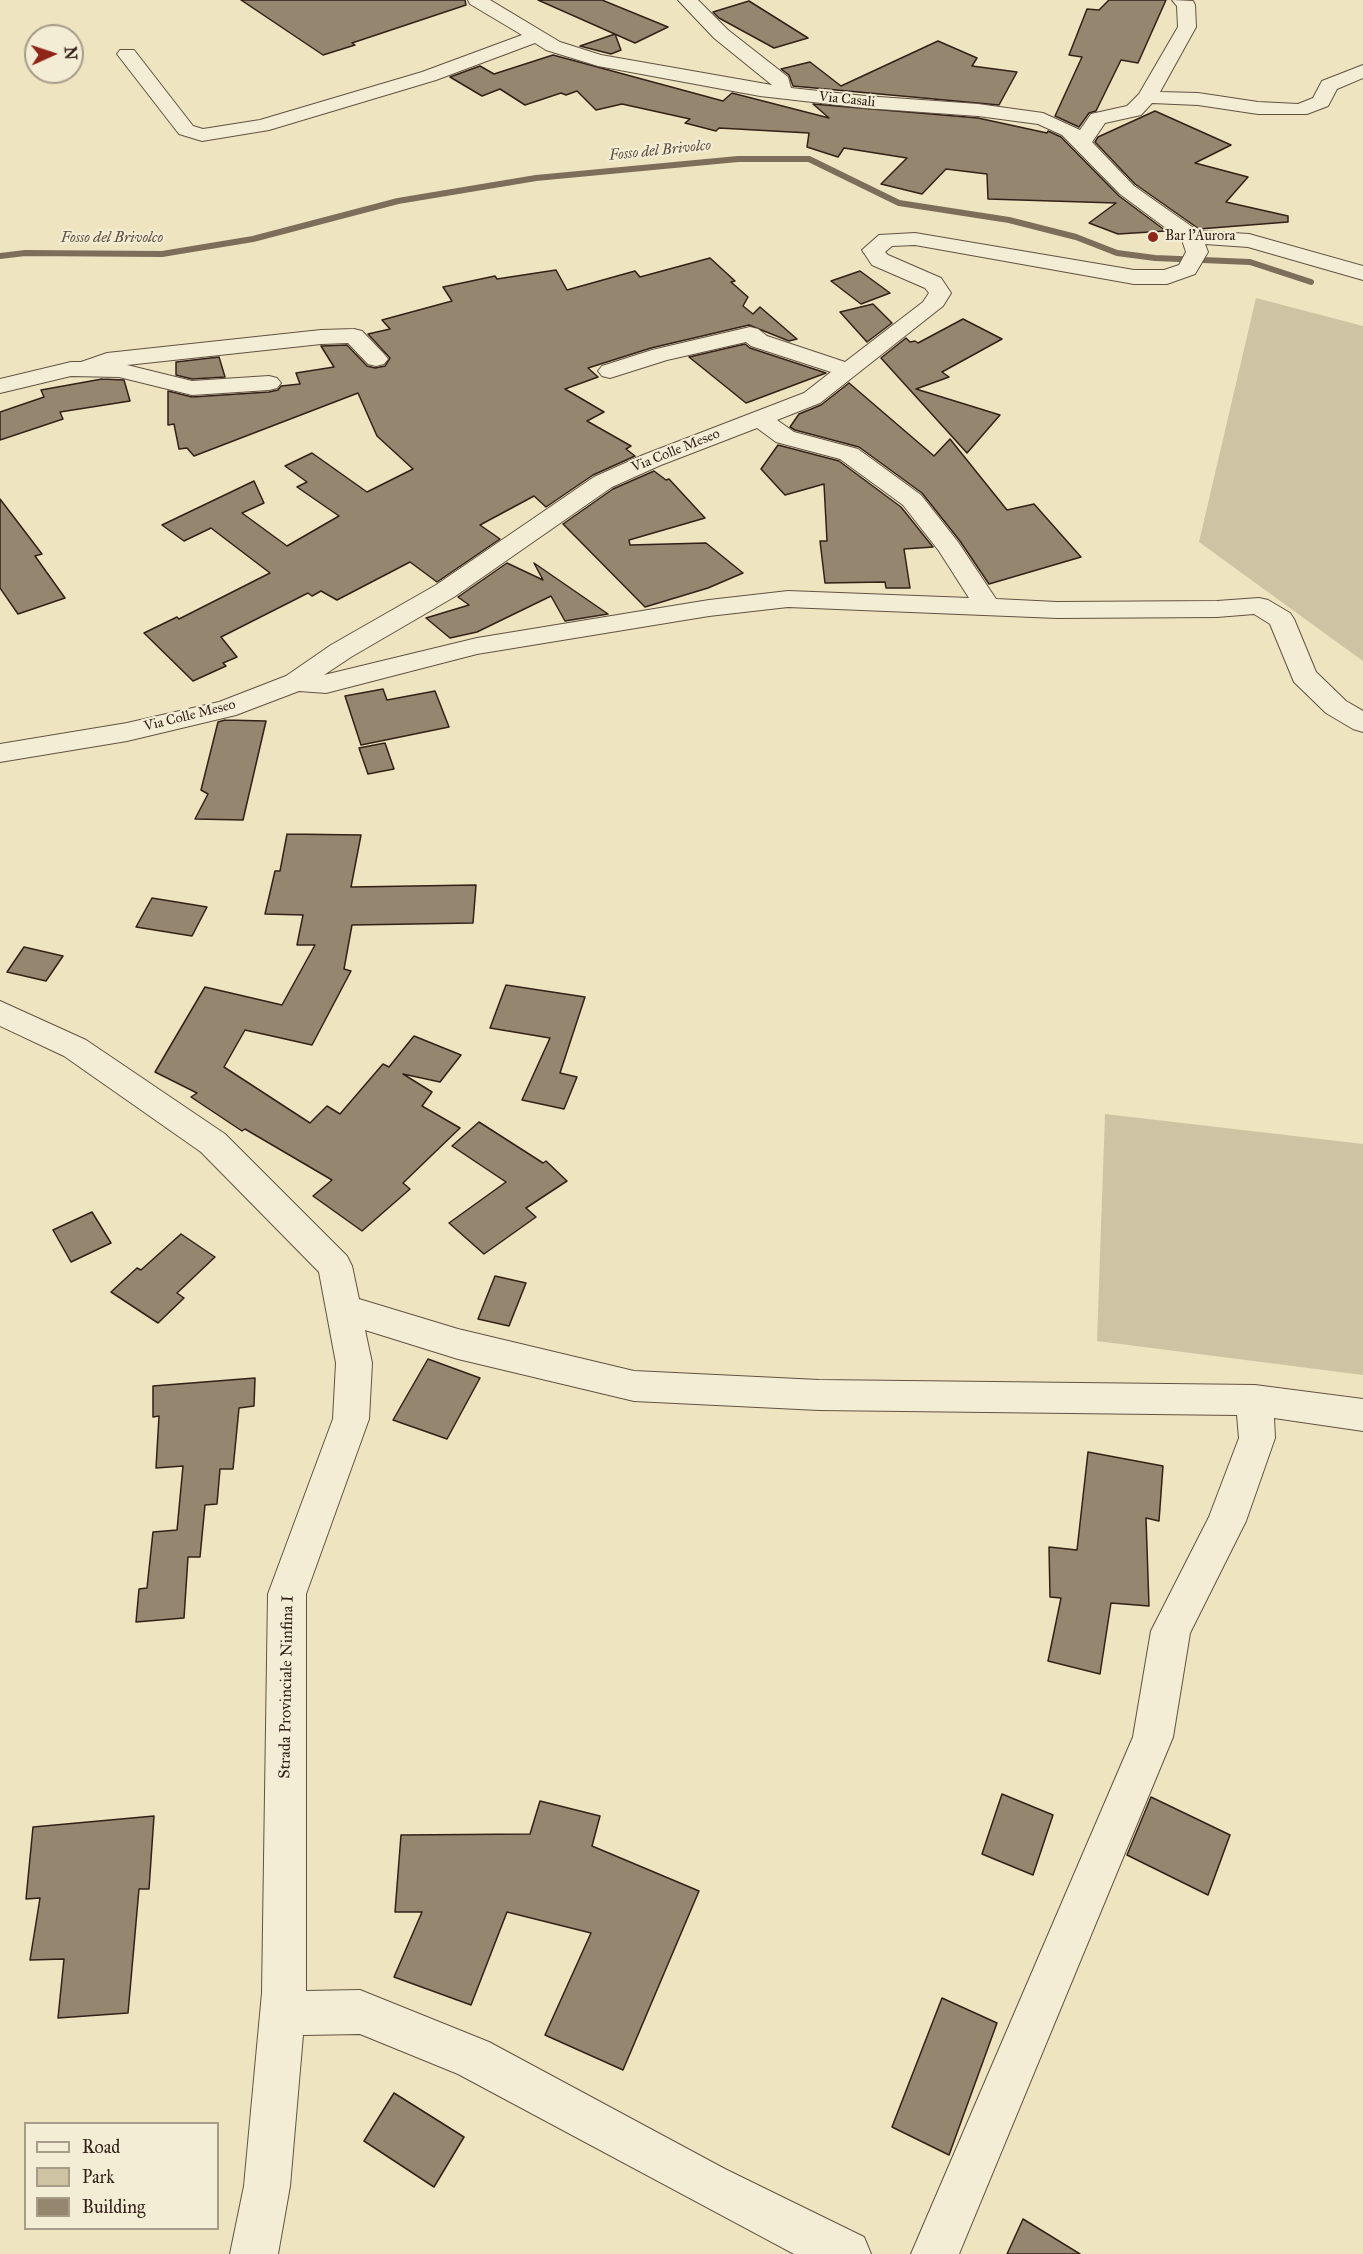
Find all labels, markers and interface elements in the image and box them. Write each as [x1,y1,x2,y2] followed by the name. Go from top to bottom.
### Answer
[24,24,84,84] north arrow
[61,46,80,60] text: N
[818,89,876,111] street label: Via Casali
[608,137,712,165] water label: Fosso del Brivolco
[61,229,163,247] water label: Fosso del Brivolco
[1165,229,1235,245] place label: Bar l'Aurora
[1146,230,1160,244] marker: Bar l'Aurora
[629,426,723,476] street label: Via Colle Meseo
[142,697,238,735] street label: Via Colle Meseo
[276,1595,298,1779] street label: Strada Provinciale Ninfina I
[24,2122,219,2230] legend
[82,2136,120,2158] text: Road
[82,2166,115,2188] text: Park
[82,2196,145,2218] text: Building

